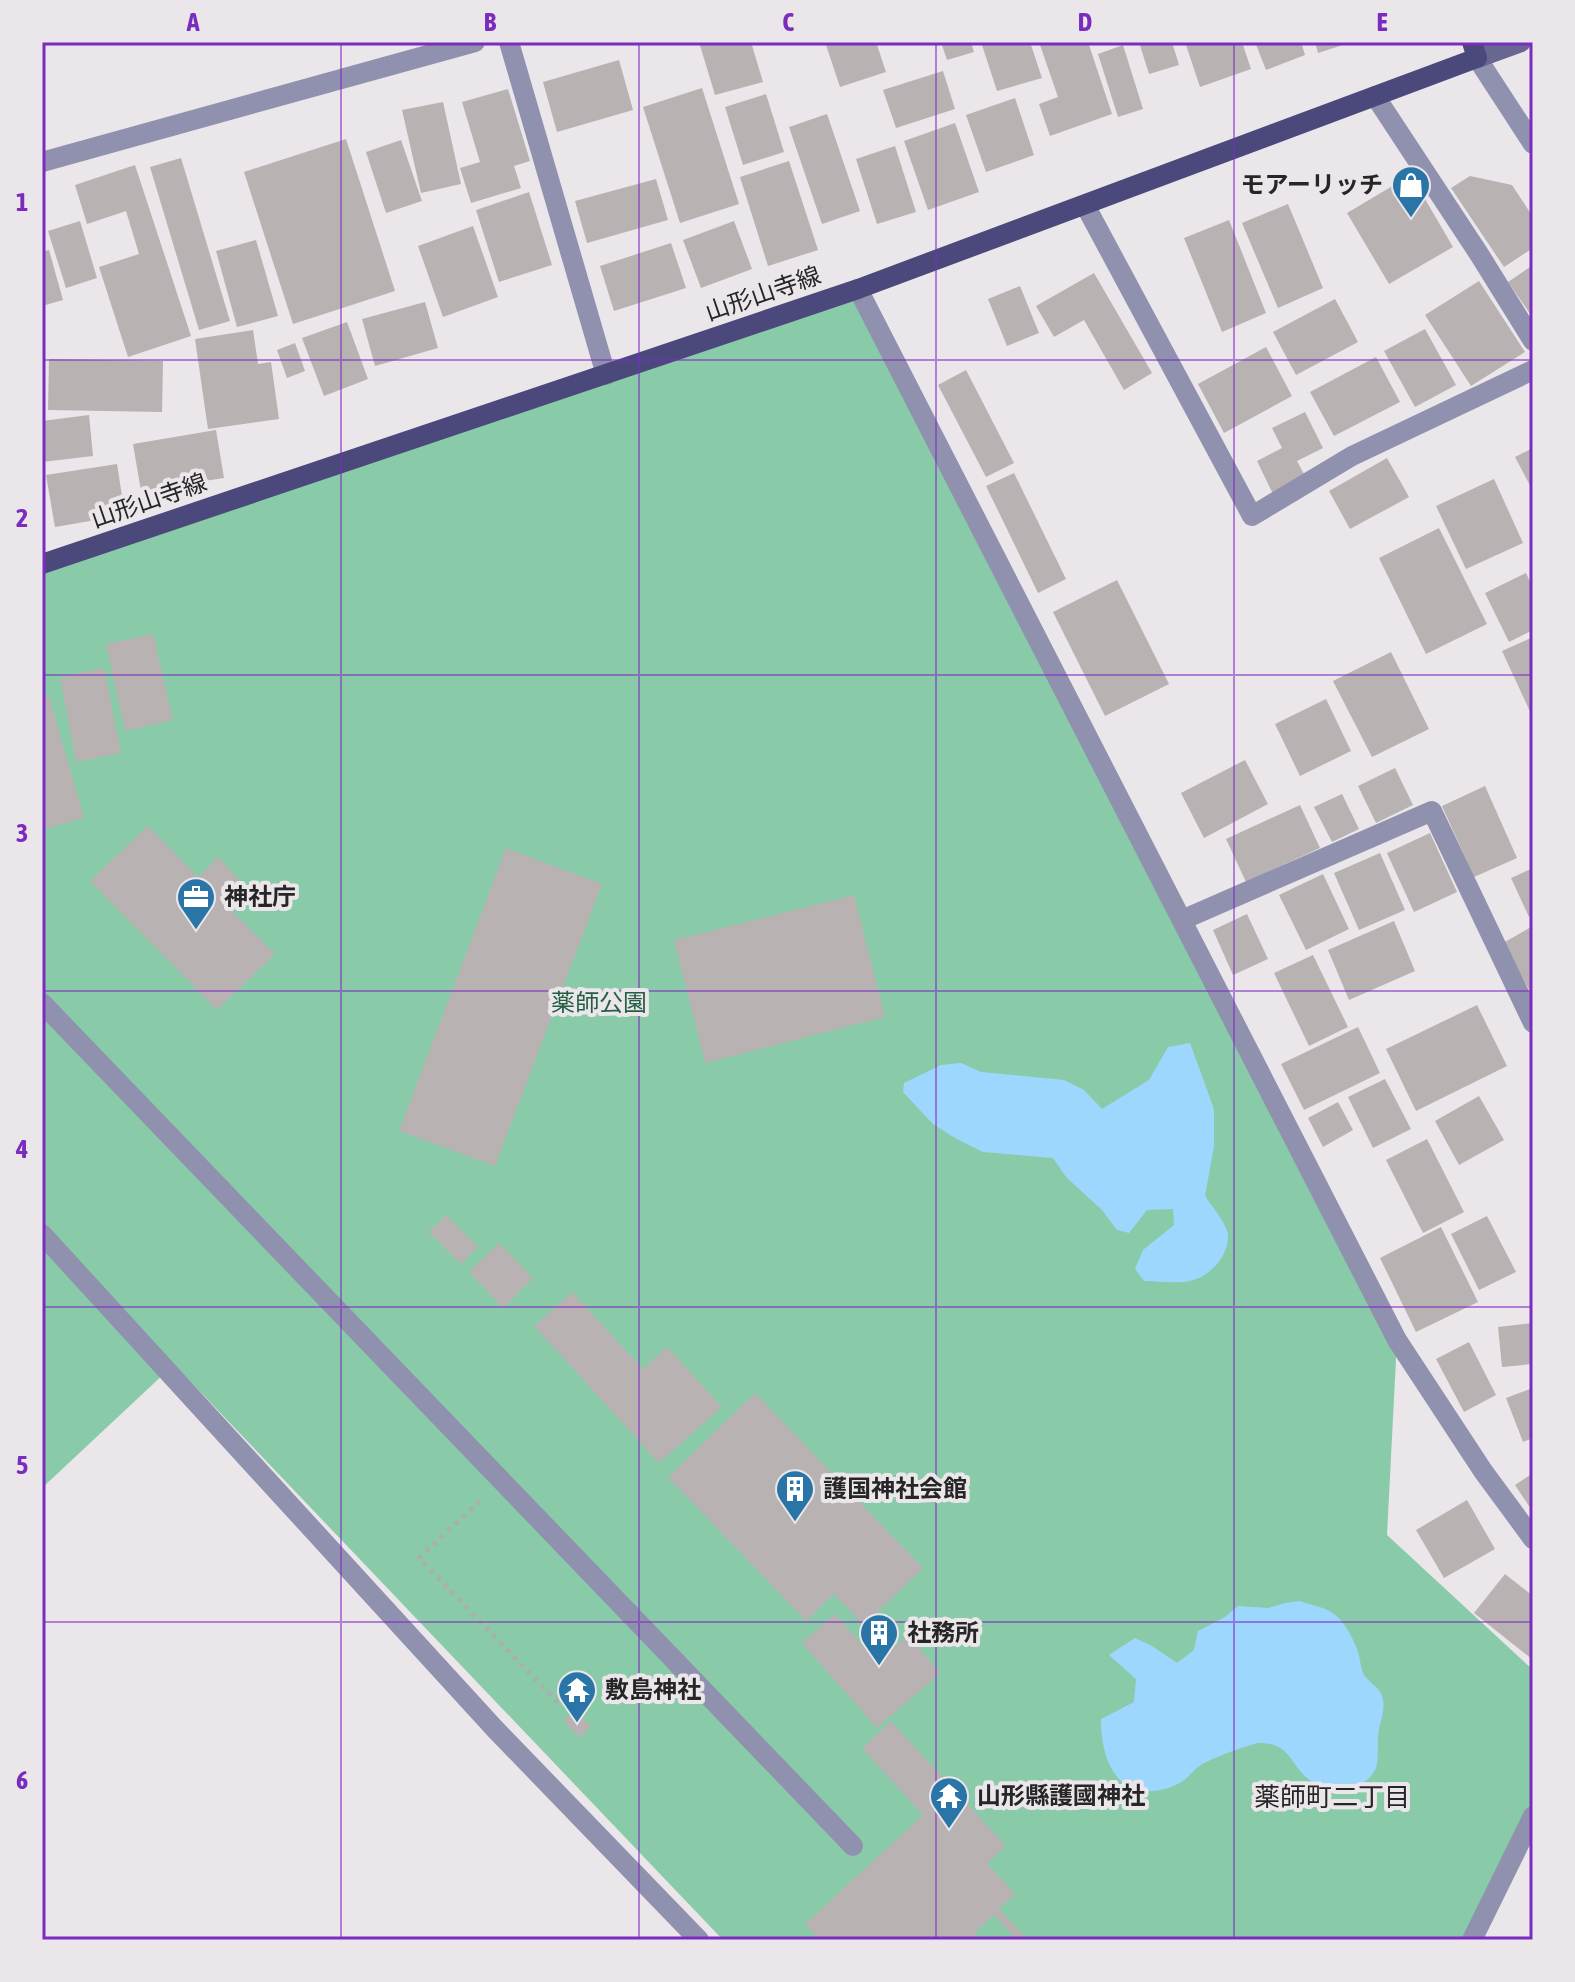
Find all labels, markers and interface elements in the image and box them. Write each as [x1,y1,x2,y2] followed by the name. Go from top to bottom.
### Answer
[186,7,200,37] text: A
[484,7,497,37] text: B
[782,7,794,37] text: C
[1078,7,1092,37] text: D
[1376,7,1388,37] text: E
[1390,164,1432,219] shop icon: モアーリッチ
[1240,171,1383,198] place label: モアーリッチ
[16,187,28,217] text: 1
[702,261,824,326] street label: 山形山寺線
[88,468,210,533] street label: 山形山寺線
[16,503,28,533] text: 2
[16,818,28,848] text: 3
[175,876,217,931] office icon: 神社庁
[224,883,296,910] place label: 神社庁
[551,989,647,1016] park label: 薬師公園
[15,1134,28,1164] text: 4
[16,1450,28,1480] text: 5
[774,1468,816,1523] building icon: 護国神社会館
[823,1475,967,1502] place label: 護国神社会館
[858,1612,900,1667] building icon: 社務所
[907,1619,979,1646] place label: 社務所
[556,1669,598,1724] temple icon: 敷島神社
[605,1676,701,1703] place label: 敷島神社
[16,1765,28,1795] text: 6
[928,1775,970,1830] temple icon: 山形縣護國神社
[977,1782,1145,1809] place label: 山形縣護國神社
[1254,1782,1410,1812] district label: 薬師町二丁目

